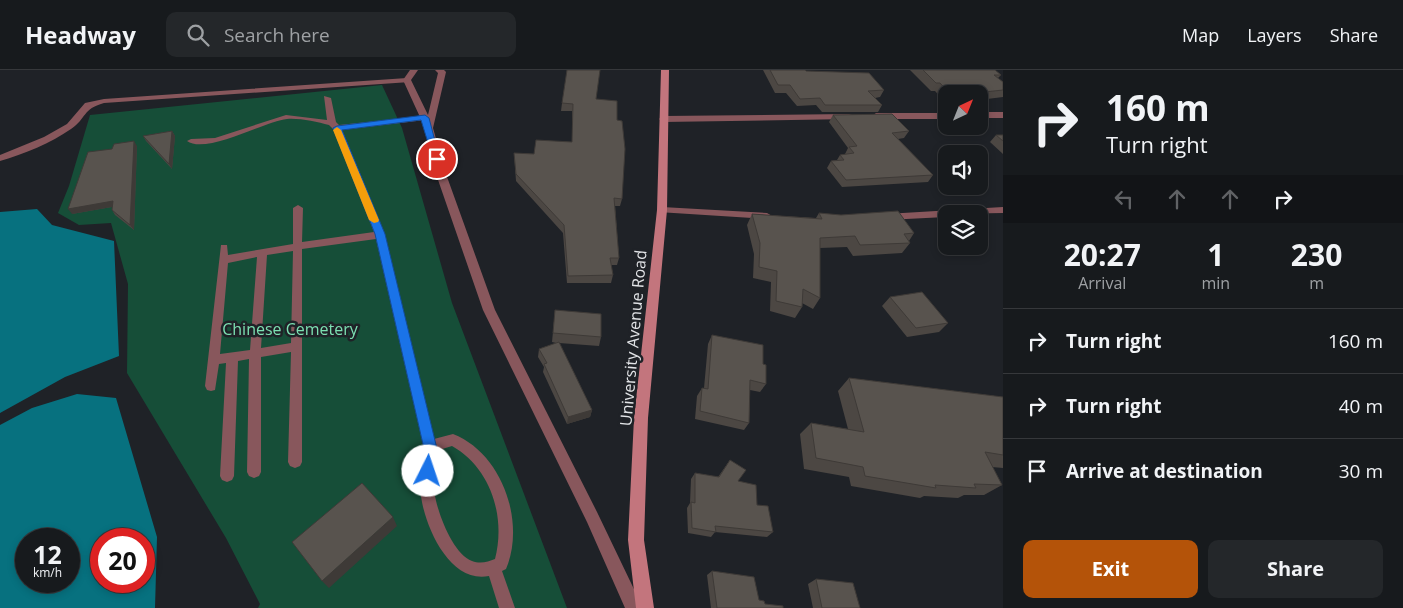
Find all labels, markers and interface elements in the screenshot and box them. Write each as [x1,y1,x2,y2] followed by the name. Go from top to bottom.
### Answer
[166,12,516,57] search box
[25,18,136,51] text: Headway
[184,21,212,49] icon: search
[224,22,330,48] text: Search here
[1182,23,1219,47] text: Map
[1247,23,1302,47] text: Layers
[1330,23,1378,47] text: Share
[1106,84,1210,131] text: 160 m
[938,85,988,135] north arrow
[938,85,988,255] map controls
[1023,90,1088,155] icon: right
[1106,129,1208,159] text: Turn right
[416,138,458,180] pin
[423,145,451,173] icon: arrive
[938,145,988,195] button: sound
[1110,185,1138,213] icon: left
[1163,185,1191,213] icon: ahead
[1216,185,1244,213] icon: ahead
[1269,185,1297,213] icon: right
[938,205,988,255] button: layers
[1064,234,1141,275] text: 20:27
[1207,234,1224,275] text: 1
[1291,234,1342,275] text: 230
[614,249,652,427] street label: University Avenue Road
[1078,272,1126,294] text: Arrival
[1202,272,1230,294] text: min
[1309,272,1324,294] text: m
[222,318,359,340] park label: Chinese Cemetery
[1023,327,1051,355] icon: right
[1066,328,1161,354] text: Turn right
[1328,328,1383,354] text: 160 m
[1023,392,1051,420] icon: right
[1066,393,1161,419] text: Turn right
[1339,393,1383,419] text: 40 m
[401,444,453,496] position arrow
[1023,457,1051,485] icon: arrive
[1066,458,1263,484] text: Arrive at destination
[1339,458,1383,484] text: 30 m
[90,528,155,593] speed limit sign: 20
[33,537,62,571] text: 12
[1023,540,1198,598] button: Exit
[1208,540,1383,598] button: Share
[33,564,62,581] text: km/h

